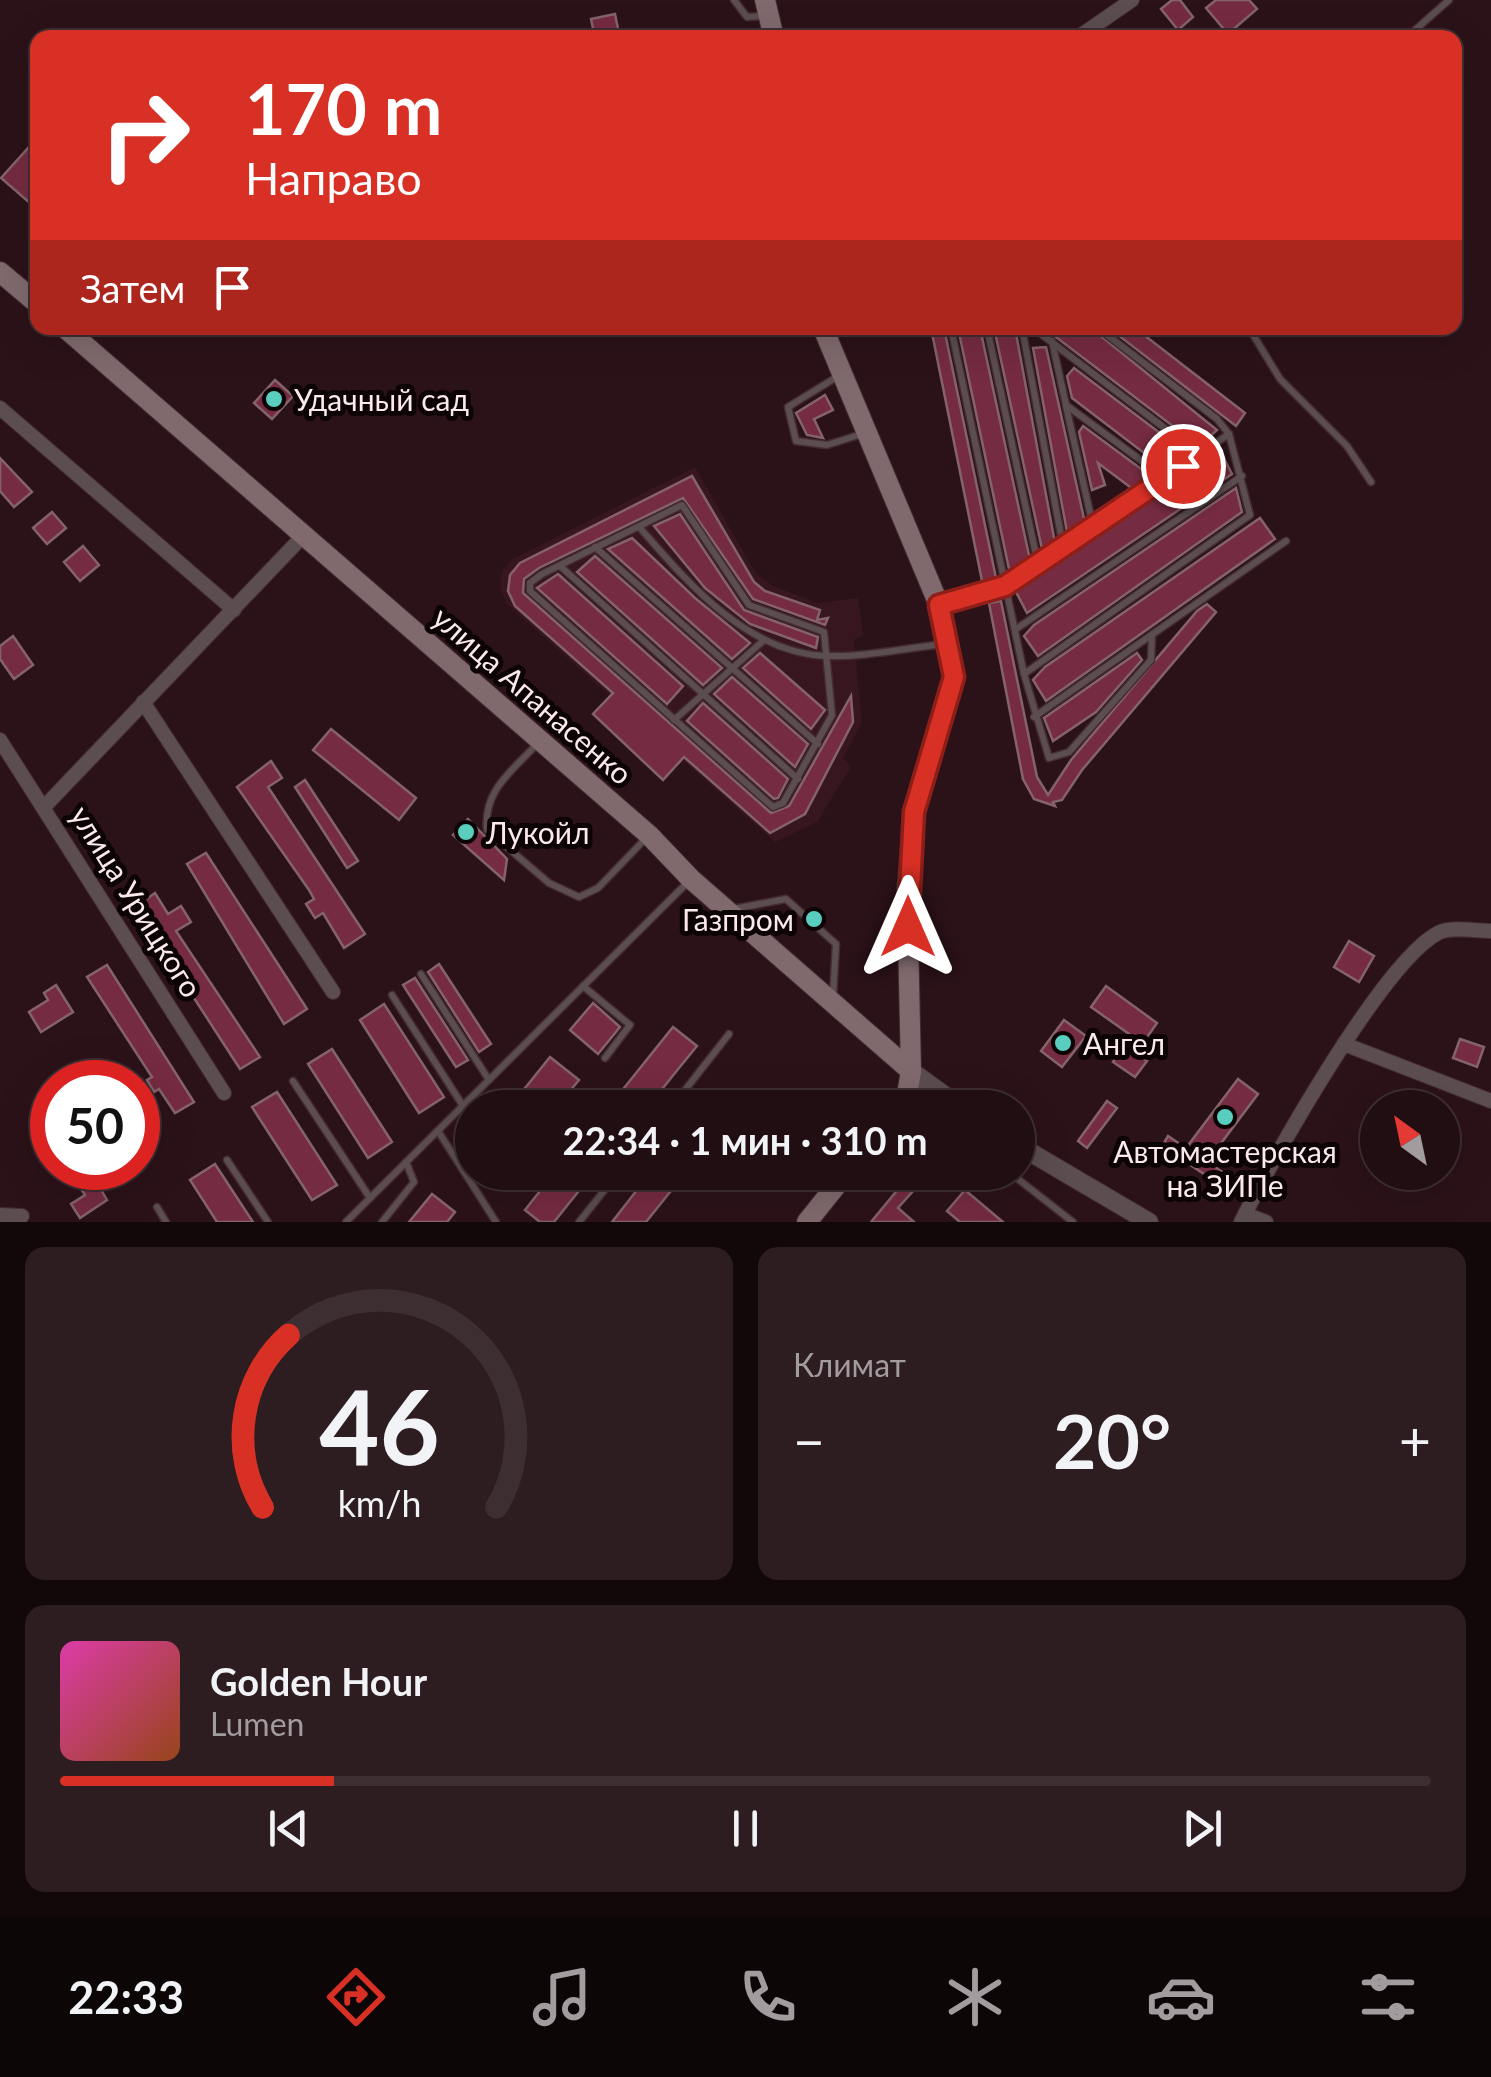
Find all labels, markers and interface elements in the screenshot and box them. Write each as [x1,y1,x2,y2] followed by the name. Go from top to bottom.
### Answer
[245,66,442,150] text: 170 m
[80,70,210,200] icon: right
[245,151,422,205] text: Направо
[205,260,260,315] icon: arrive
[80,265,185,311] text: Затем
[294,381,469,417] place label: Удачный сад
[263,388,285,410] marker: Удачный сад
[1141,424,1226,509] pin
[1156,439,1211,494] icon: arrive
[426,599,640,791] street label: улица Апанасенко
[64,799,210,1003] street label: улица Урицкого
[485,814,590,850] place label: Лукойл
[455,821,477,843] marker: Лукойл
[856,875,960,979] position arrow
[682,901,794,937] place label: Газпром
[803,908,825,930] marker: Газпром
[1083,1025,1165,1061] place label: Ангел
[1052,1032,1074,1054] marker: Ангел
[30,1060,160,1190] speed limit sign: 50
[1360,1090,1460,1190] north arrow
[1360,1090,1460,1190] map controls
[1214,1106,1236,1128] marker: Автомастерская на ЗИПе
[562,1117,928,1163] text: 22:34 · 1 мин · 310 m
[1113,1133,1337,1203] place label: Автомастерская на ЗИПе
[793,1345,906,1384] text: Климат
[319,1362,439,1487] text: 46
[1053,1395,1171,1485] text: 20°
[793,1407,825,1473] text: −
[1399,1407,1431,1473] text: +
[337,1482,421,1525] text: km/h
[210,1658,427,1704] text: Golden Hour
[210,1704,304,1743] text: Lumen
[261,1801,316,1856] icon: previous
[718,1801,773,1856] icon: pause
[1175,1801,1230,1856] icon: next
[321,1962,391,2032] icon: directions
[527,1962,597,2032] icon: music
[733,1962,803,2032] icon: phone
[940,1962,1010,2032] icon: climate
[1146,1962,1216,2032] icon: car
[1353,1962,1423,2032] icon: filters
[68,1970,184,2024] text: 22:33

